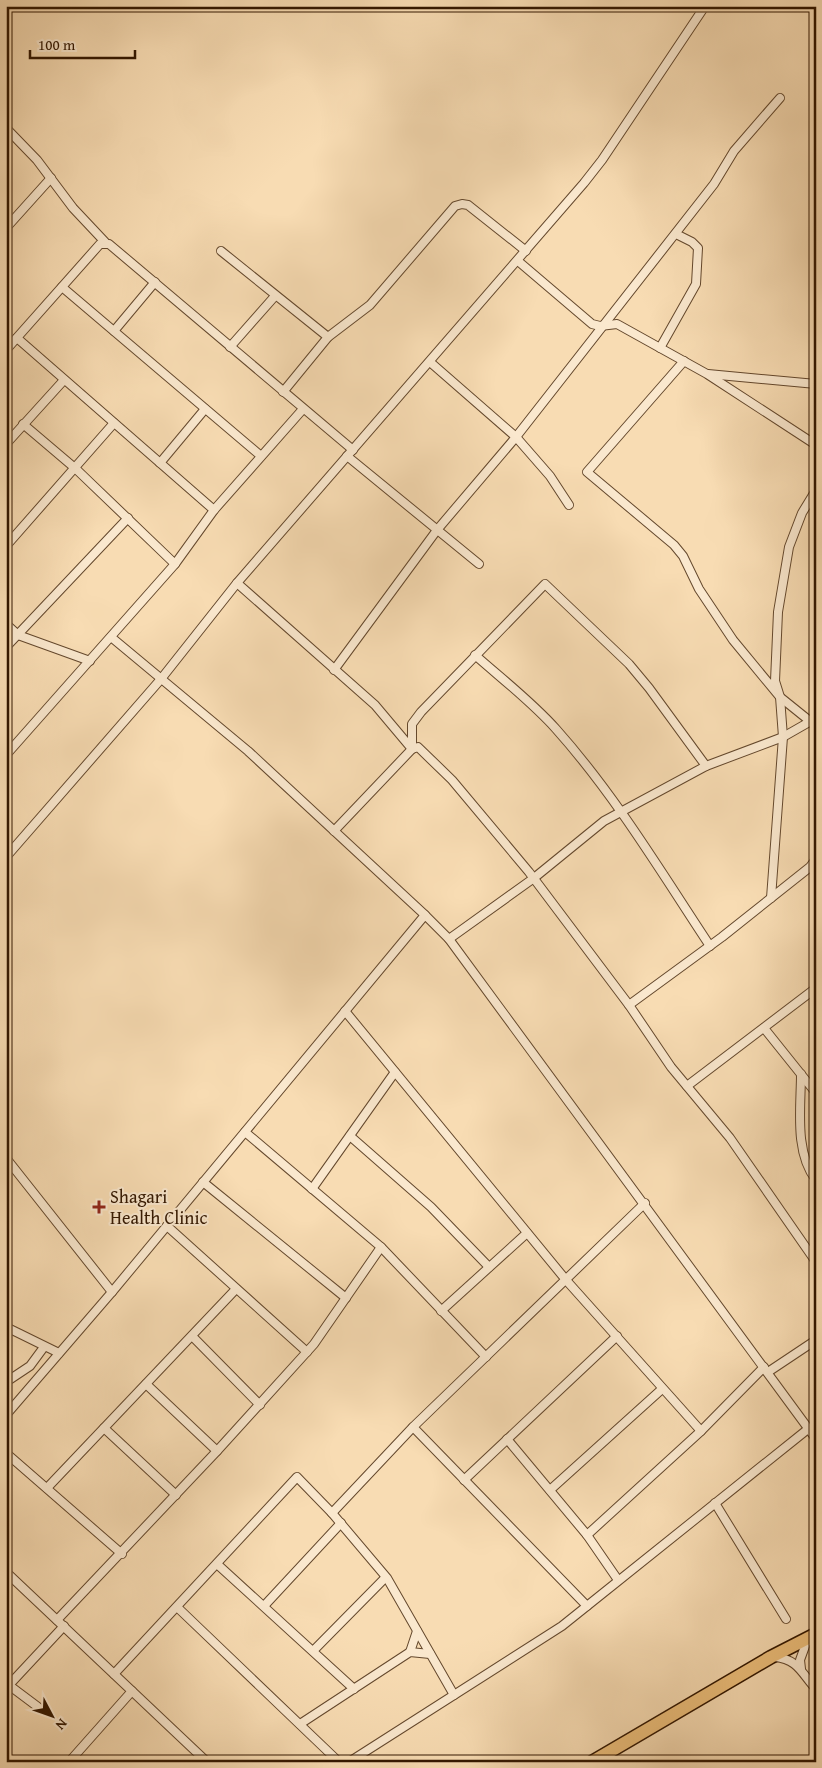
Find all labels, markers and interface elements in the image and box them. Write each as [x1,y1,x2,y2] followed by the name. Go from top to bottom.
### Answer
[30,28,135,60] scale bar
[38,34,76,55] text: 100 m
[110,1183,207,1231] place label: Shagari Health Clinic
[92,1200,106,1214] marker: Shagari Health Clinic
[28,1690,78,1740] north arrow
[51,1714,72,1735] text: N

